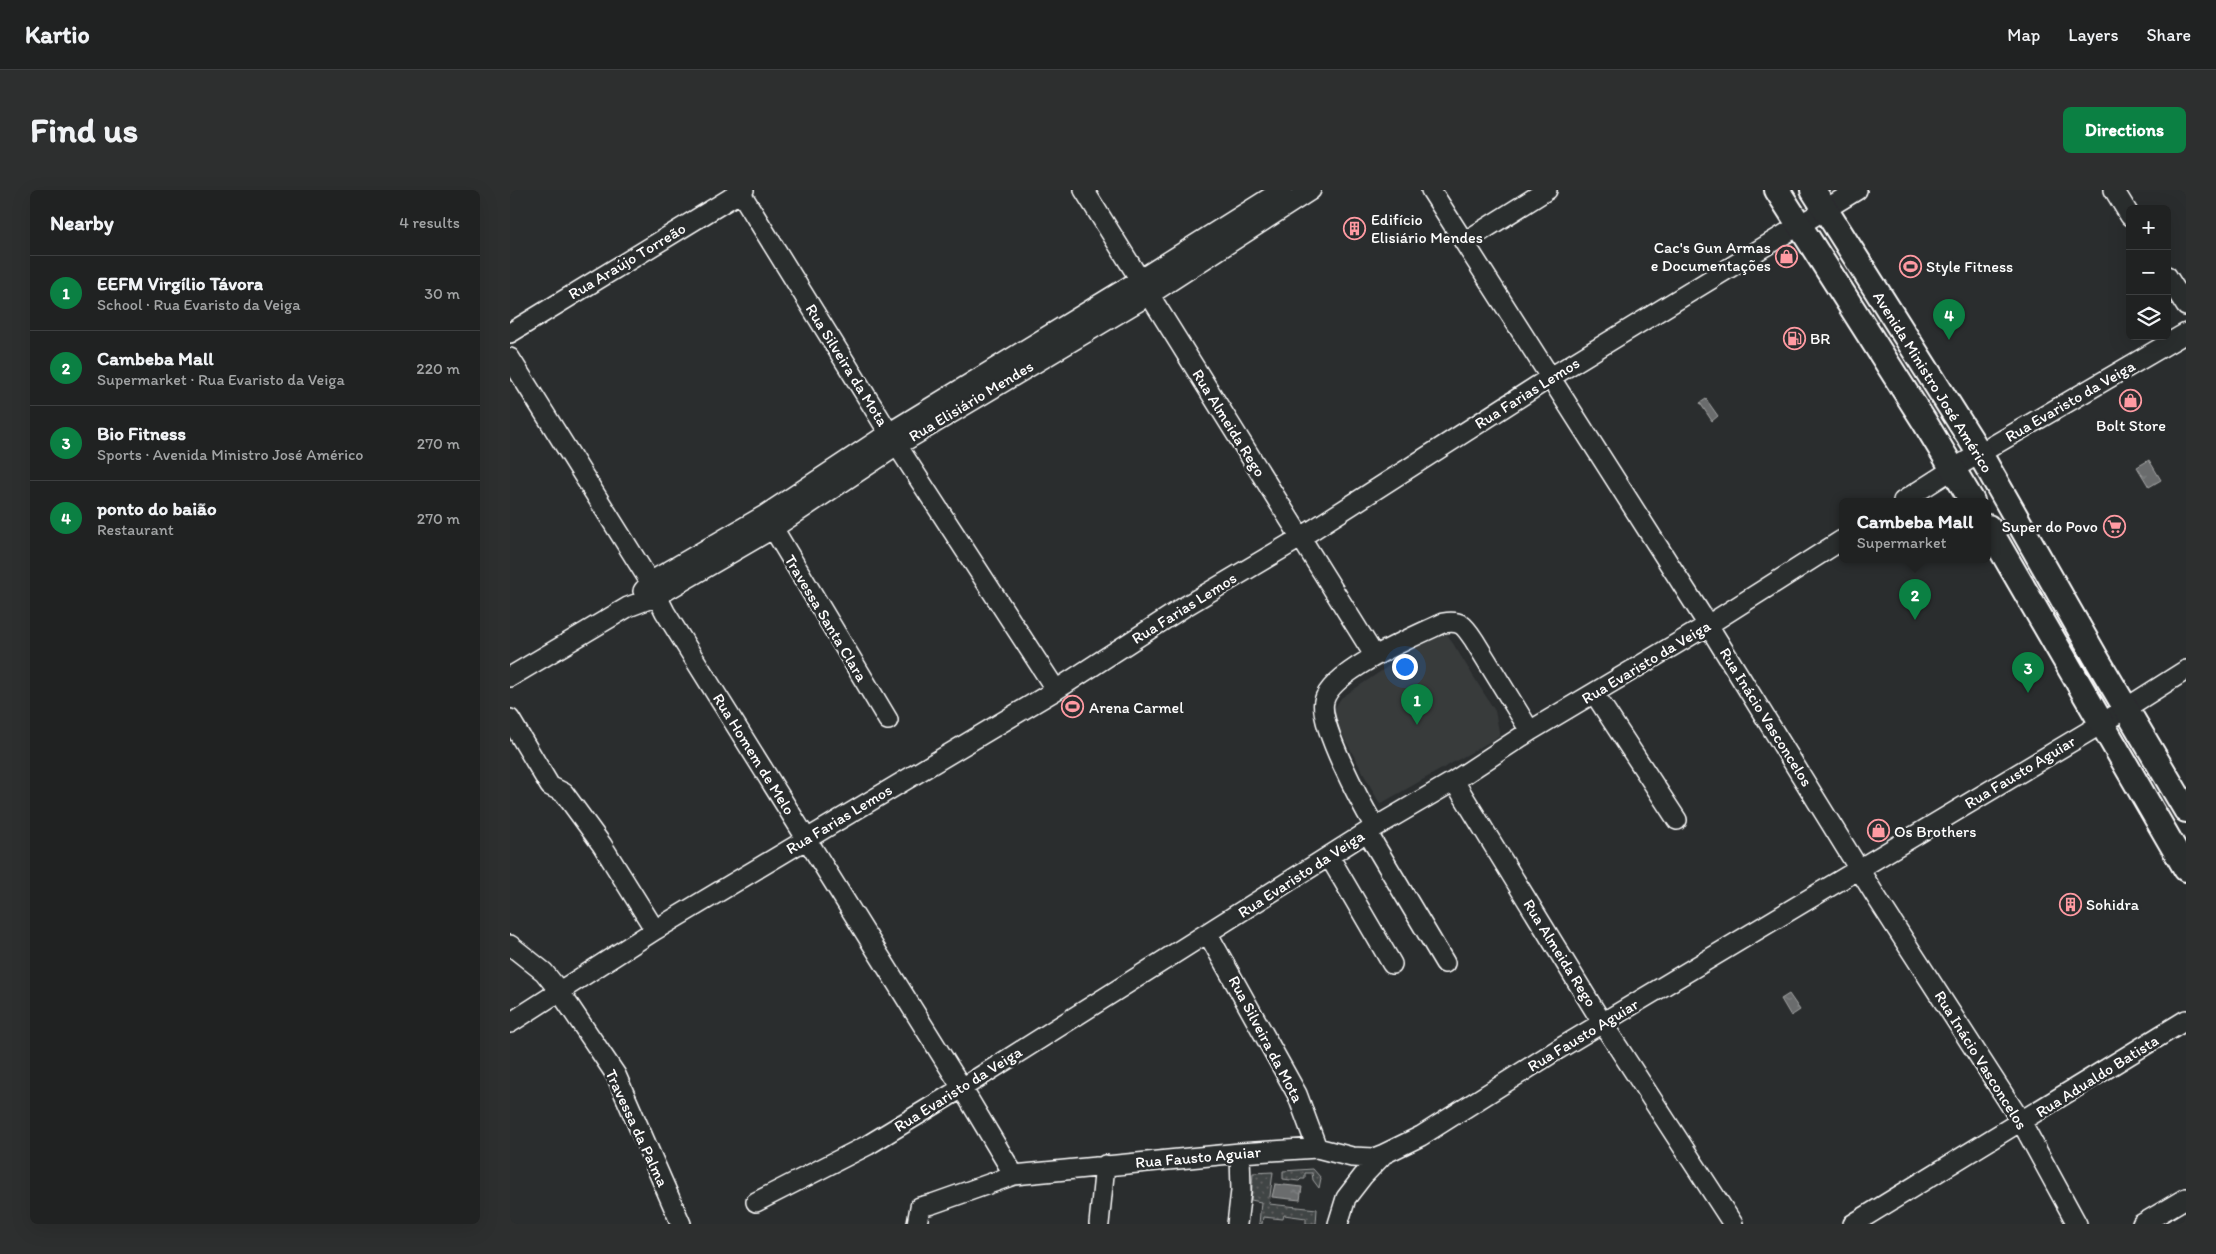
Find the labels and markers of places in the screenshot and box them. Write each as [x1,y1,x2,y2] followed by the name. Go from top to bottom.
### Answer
[1371,210,1483,247] place label: Edifício Elisiário Mendes
[1343,216,1367,240] building icon: Edifício Elisiário Mendes
[1651,238,1771,275] place label: Cac's Gun Armas e Documentações
[1775,244,1799,268] shop icon: Cac's Gun Armas e Documentações
[1898,254,1922,278] sports icon: Style Fitness
[1926,257,2013,276] place label: Style Fitness
[1933,299,1965,340] pin: 4
[1782,326,1806,350] fuel station icon: BR
[1810,329,1830,348] place label: BR
[2119,389,2143,413] shop icon: Bolt Store
[2096,416,2166,435] place label: Bolt Store
[2102,514,2126,538] supermarket icon: Super do Povo
[2002,517,2098,536] place label: Super do Povo
[1899,579,1931,620] pin: 2
[2012,652,2044,693] pin: 3
[1401,684,1433,725] pin: 1
[1061,695,1085,719] sports icon: Arena Carmel
[1089,698,1184,717] place label: Arena Carmel
[1866,819,1890,843] shop icon: Os Brothers
[1894,822,1976,841] place label: Os Brothers
[2058,892,2082,916] building icon: Sohidra
[2086,895,2140,914] place label: Sohidra

